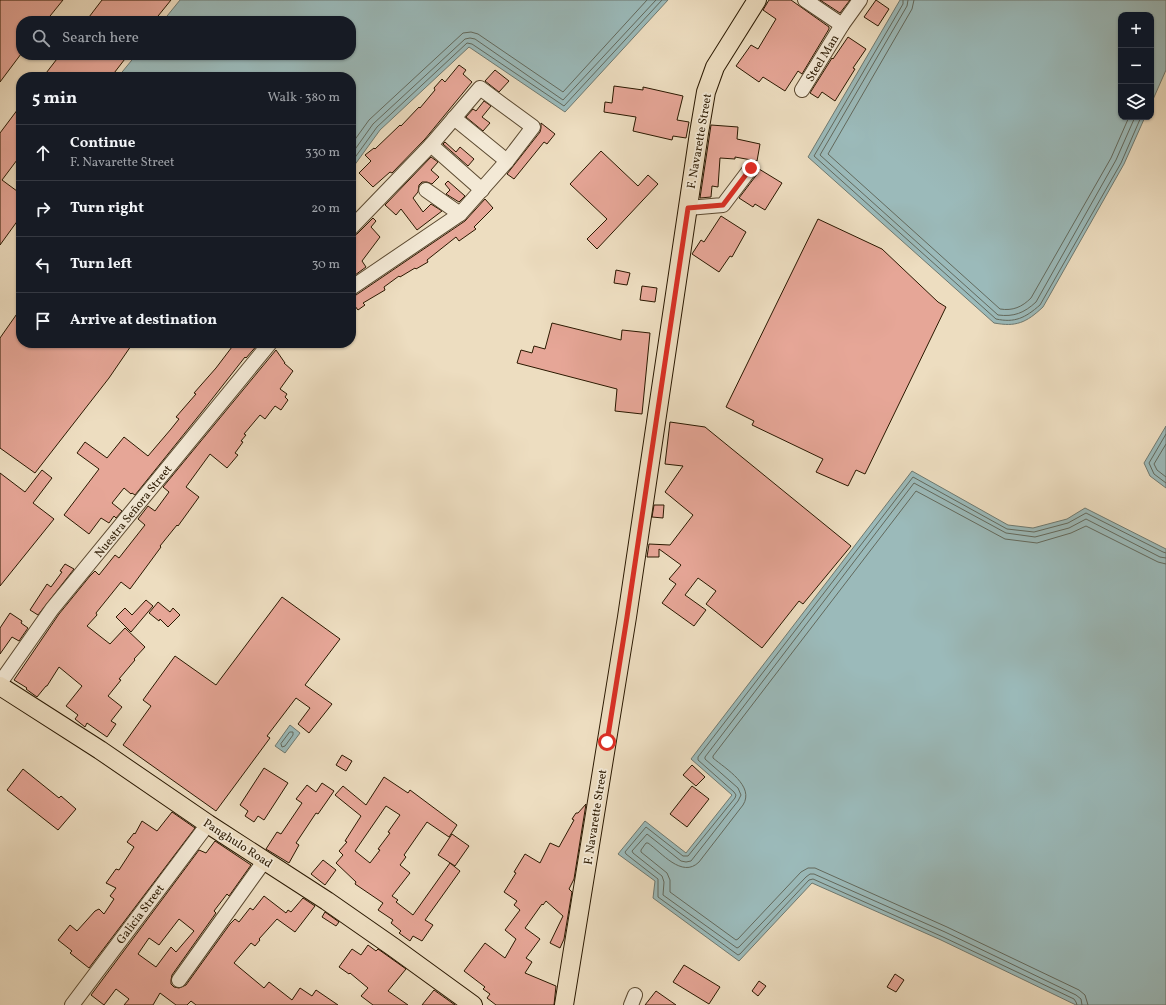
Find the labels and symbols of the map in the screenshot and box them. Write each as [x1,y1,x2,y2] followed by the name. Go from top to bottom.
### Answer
[803,32,843,85] street label: Steel Man
[684,92,716,190] street label: F. Navarette Street
[742,159,760,177] route end
[91,462,176,561] street label: Nuestra Señora Street
[598,733,616,751] route start
[581,768,611,866] street label: F. Navarette Street
[200,815,275,872] street label: Panghulo Road
[113,882,168,948] street label: Galicia Street

